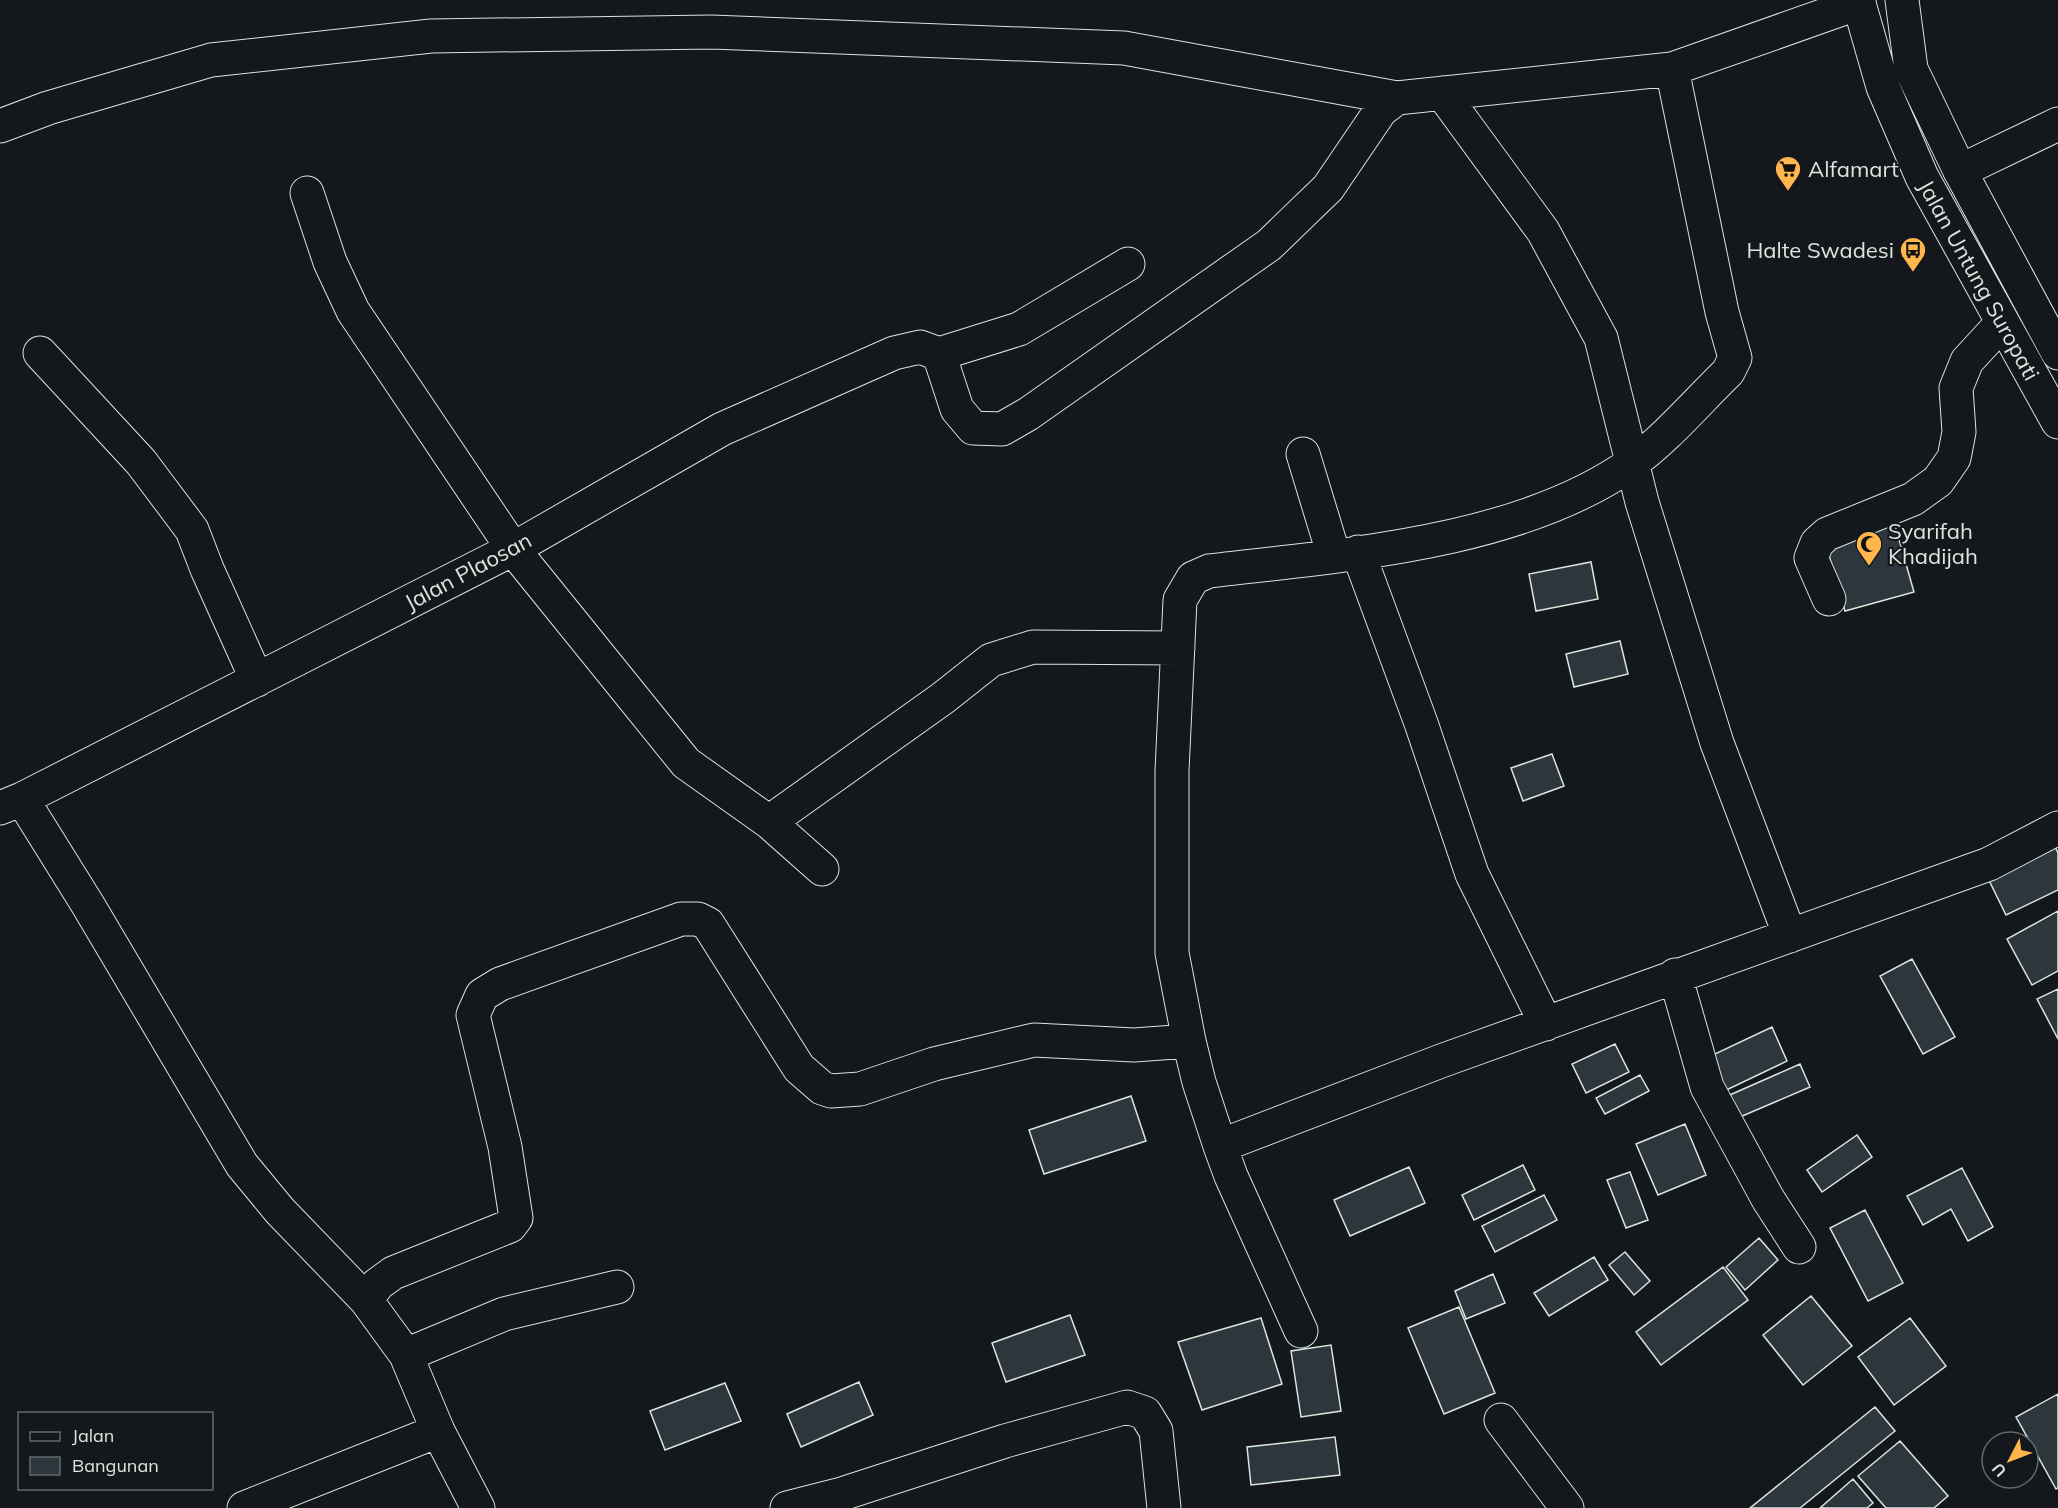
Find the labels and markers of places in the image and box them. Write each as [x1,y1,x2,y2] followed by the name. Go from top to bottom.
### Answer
[1773,154,1803,192] supermarket icon: Alfamart
[1808,155,1899,183] place label: Alfamart
[1898,235,1928,273] bus stop icon: Halte Swadesi
[1746,236,1894,264] place label: Halte Swadesi
[1888,517,1978,570] place label: Syarifah Khadijah
[1854,529,1884,567] mosque icon: Syarifah Khadijah

